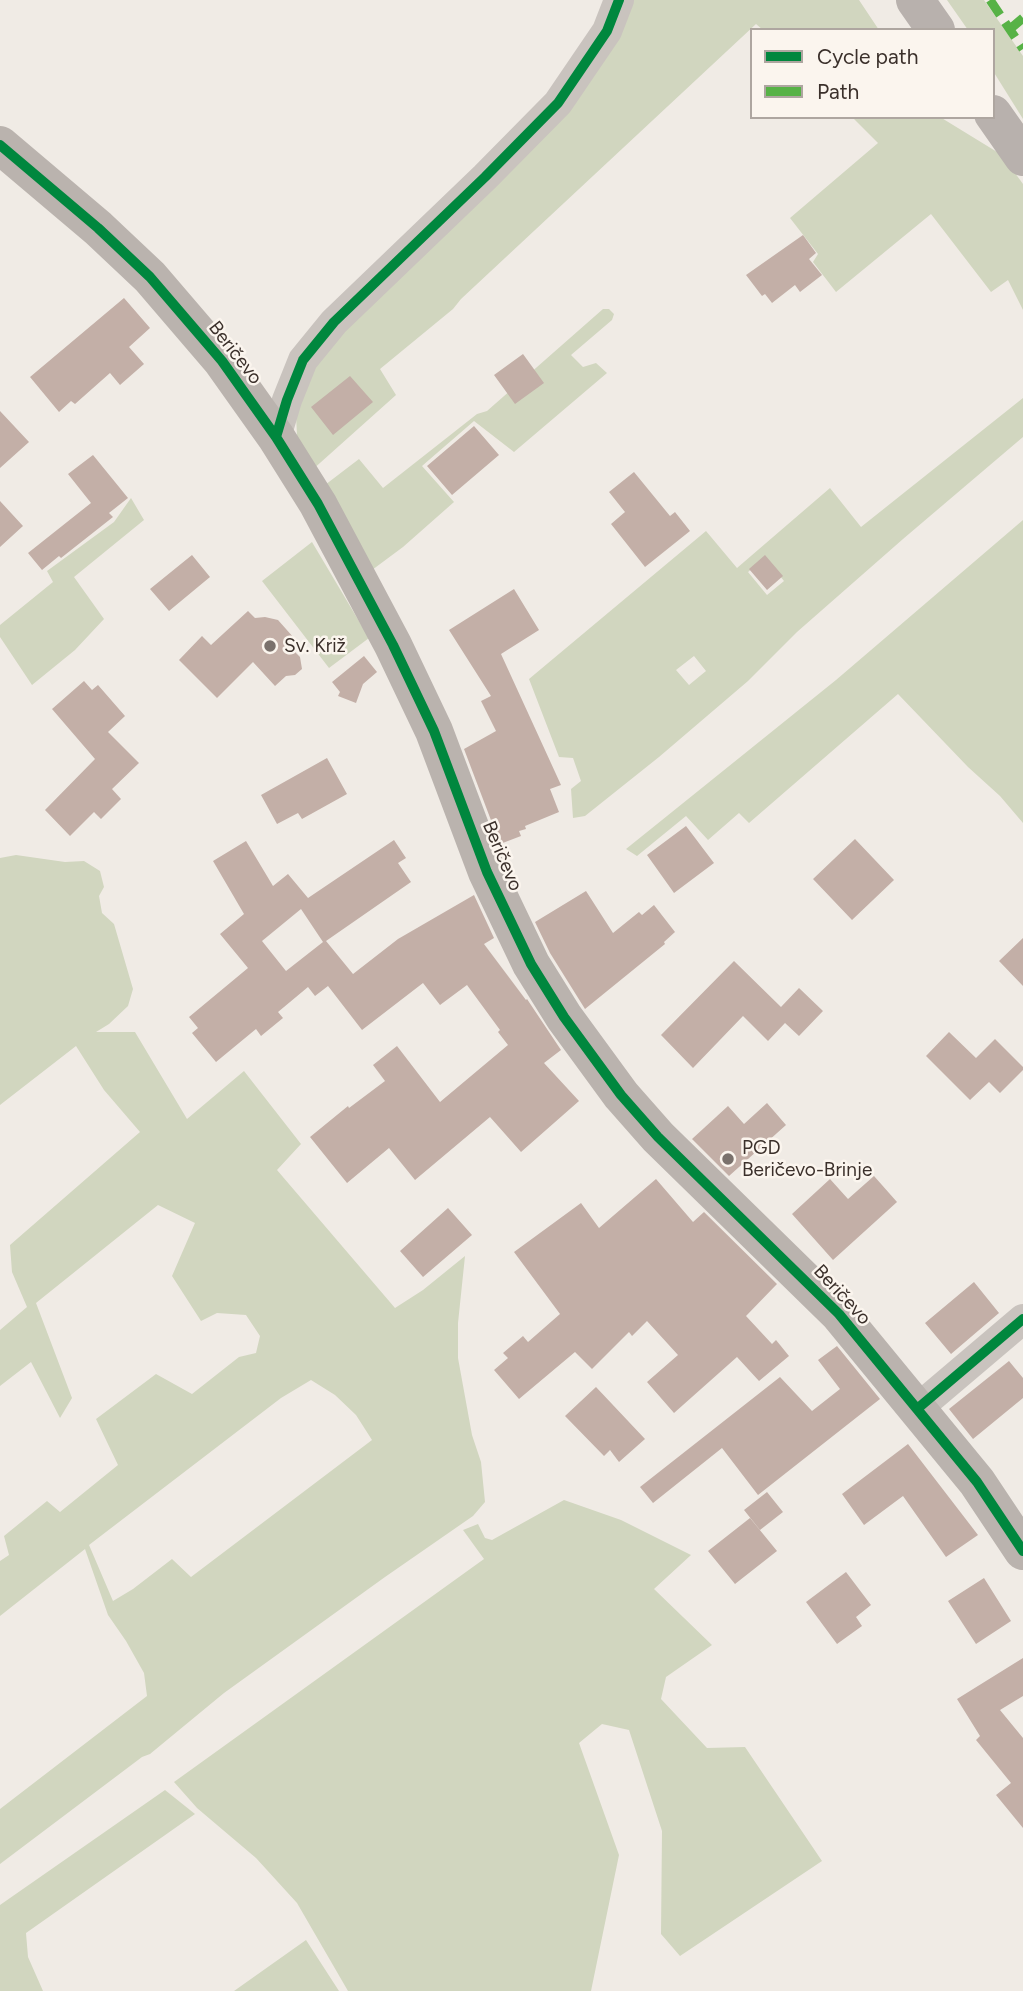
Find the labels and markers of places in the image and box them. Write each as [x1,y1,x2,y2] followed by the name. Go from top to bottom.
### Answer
[284,635,346,657] place label: Sv. Križ
[262,638,278,654] marker: Sv. Križ
[742,1137,872,1181] place label: PGD Beričevo-Brinje
[720,1151,736,1167] marker: PGD Beričevo-Brinje

